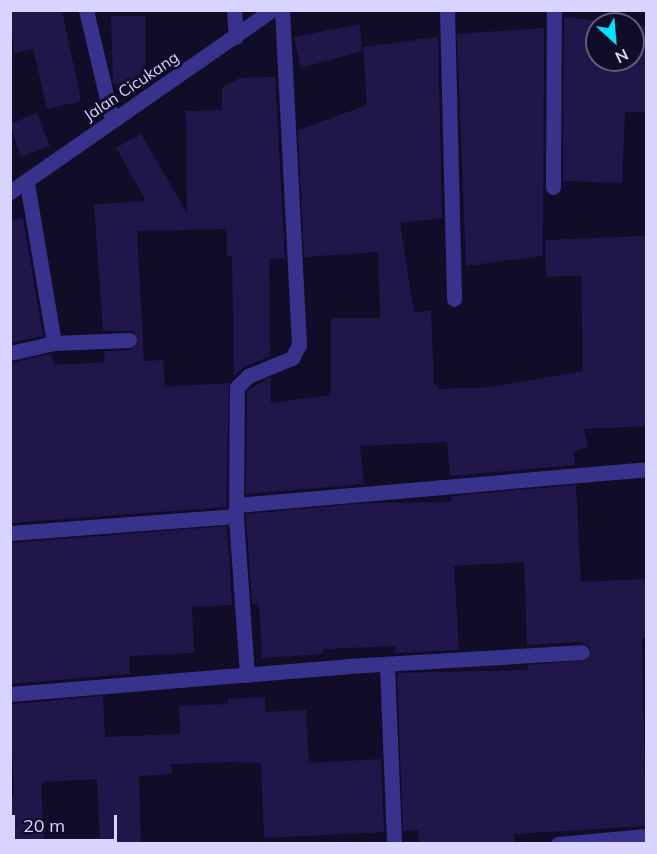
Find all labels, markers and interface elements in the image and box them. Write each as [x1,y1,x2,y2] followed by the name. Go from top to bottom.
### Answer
[585,12,645,72] north arrow
[612,45,632,68] text: N
[80,47,182,125] street label: Jalan Cicukang
[15,803,120,841] scale bar
[23,814,65,837] text: 20 m

